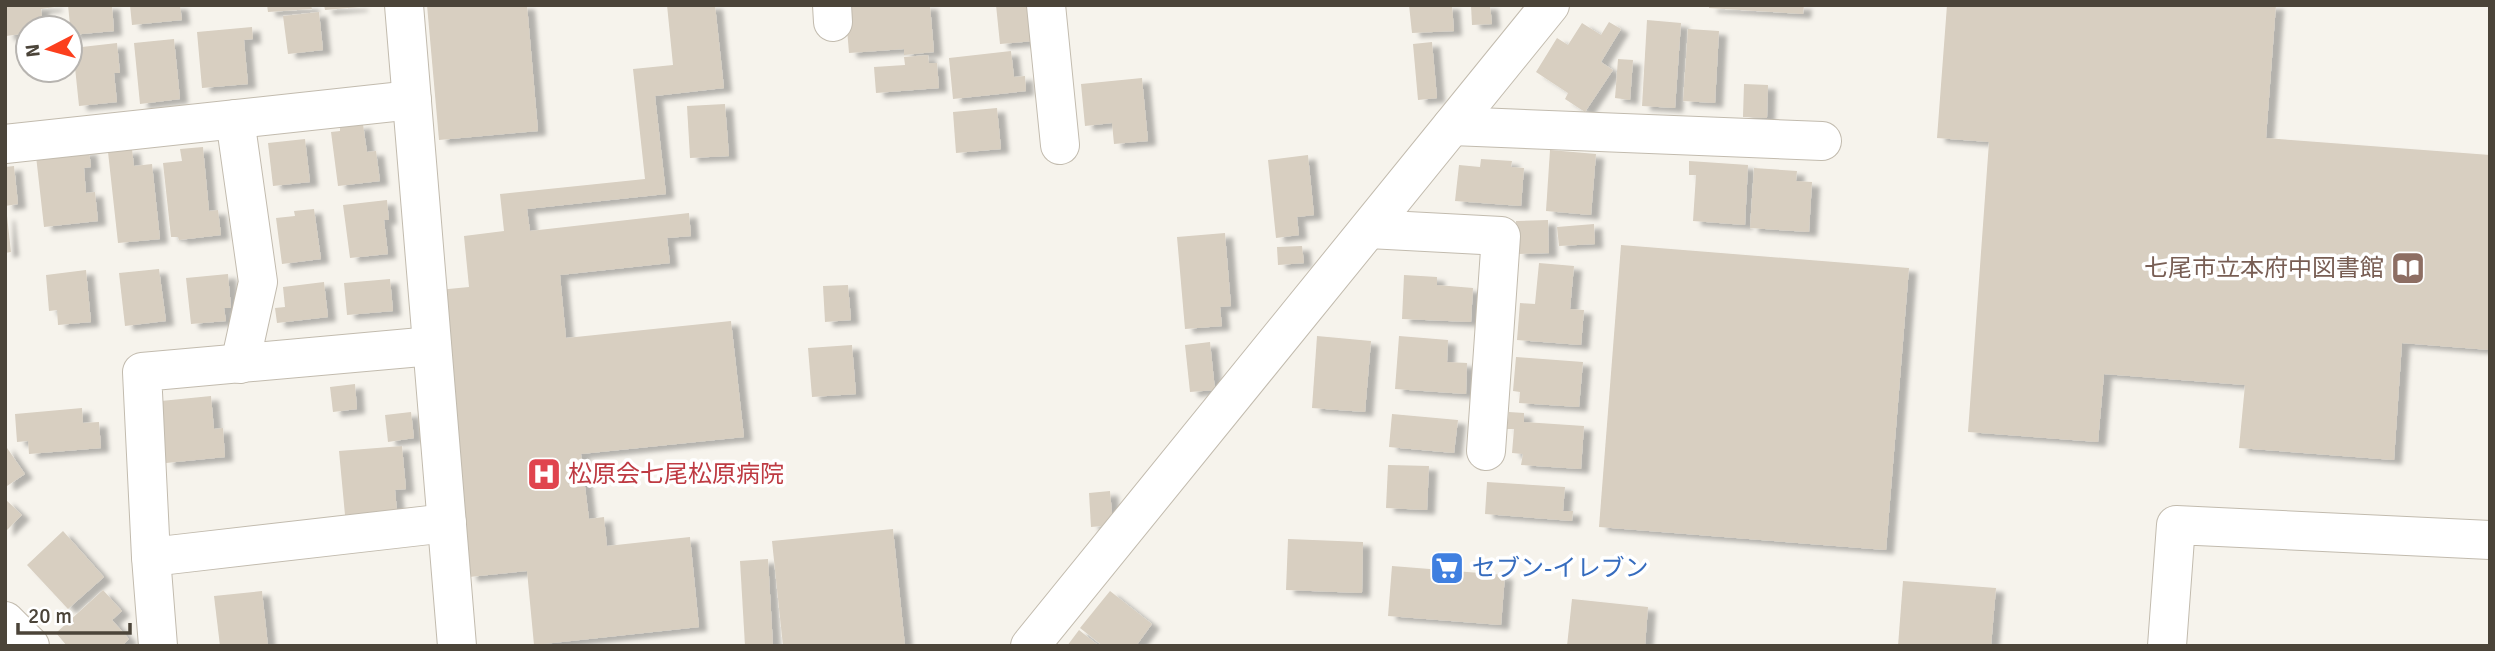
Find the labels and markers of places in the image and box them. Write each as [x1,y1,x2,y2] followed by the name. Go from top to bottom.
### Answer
[2389,249,2427,287] library icon: 七尾市立本府中図書館
[2144,253,2384,283] place label: 七尾市立本府中図書館
[525,455,563,493] hospital icon: 松原会七尾松原病院
[568,459,784,489] place label: 松原会七尾松原病院
[1428,549,1466,587] supermarket icon: セブン-イレブン
[1472,553,1648,583] place label: セブン-イレブン

